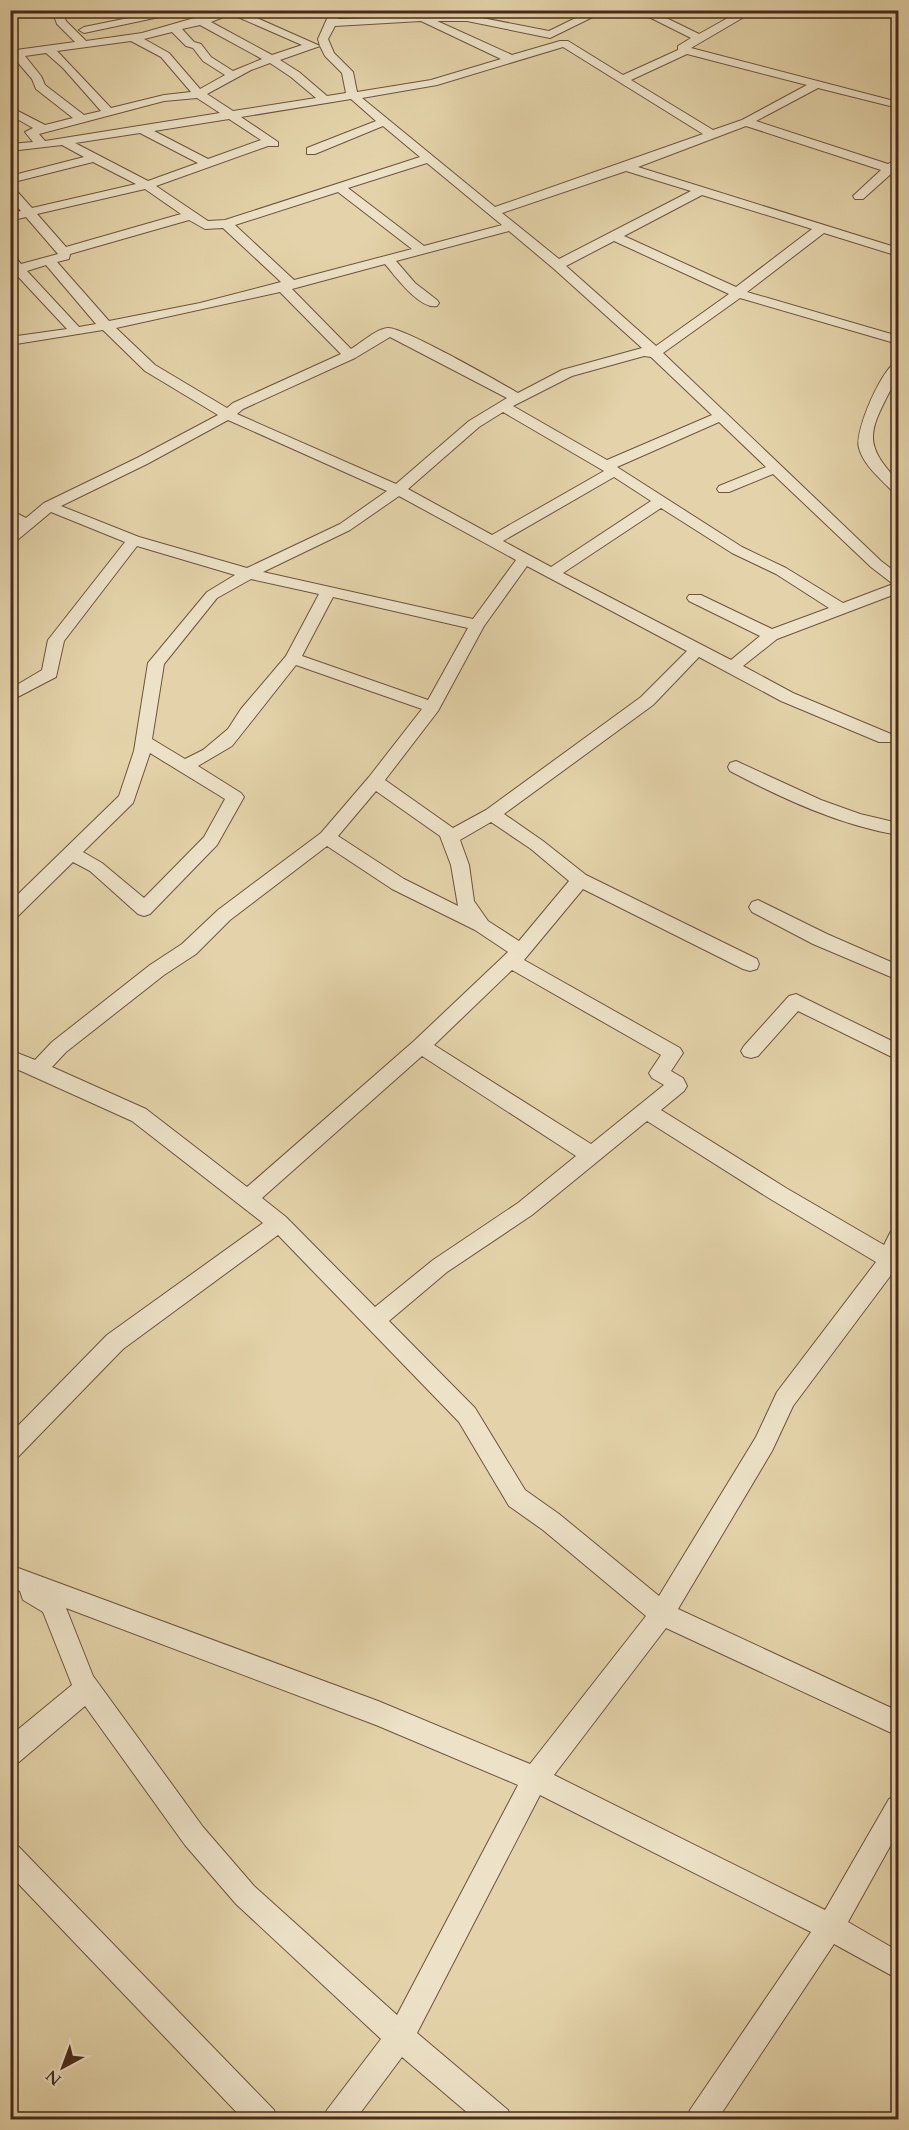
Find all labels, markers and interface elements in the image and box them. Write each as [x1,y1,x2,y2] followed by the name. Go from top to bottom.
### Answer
[33,2037,93,2097] north arrow
[41,2065,66,2090] text: N

